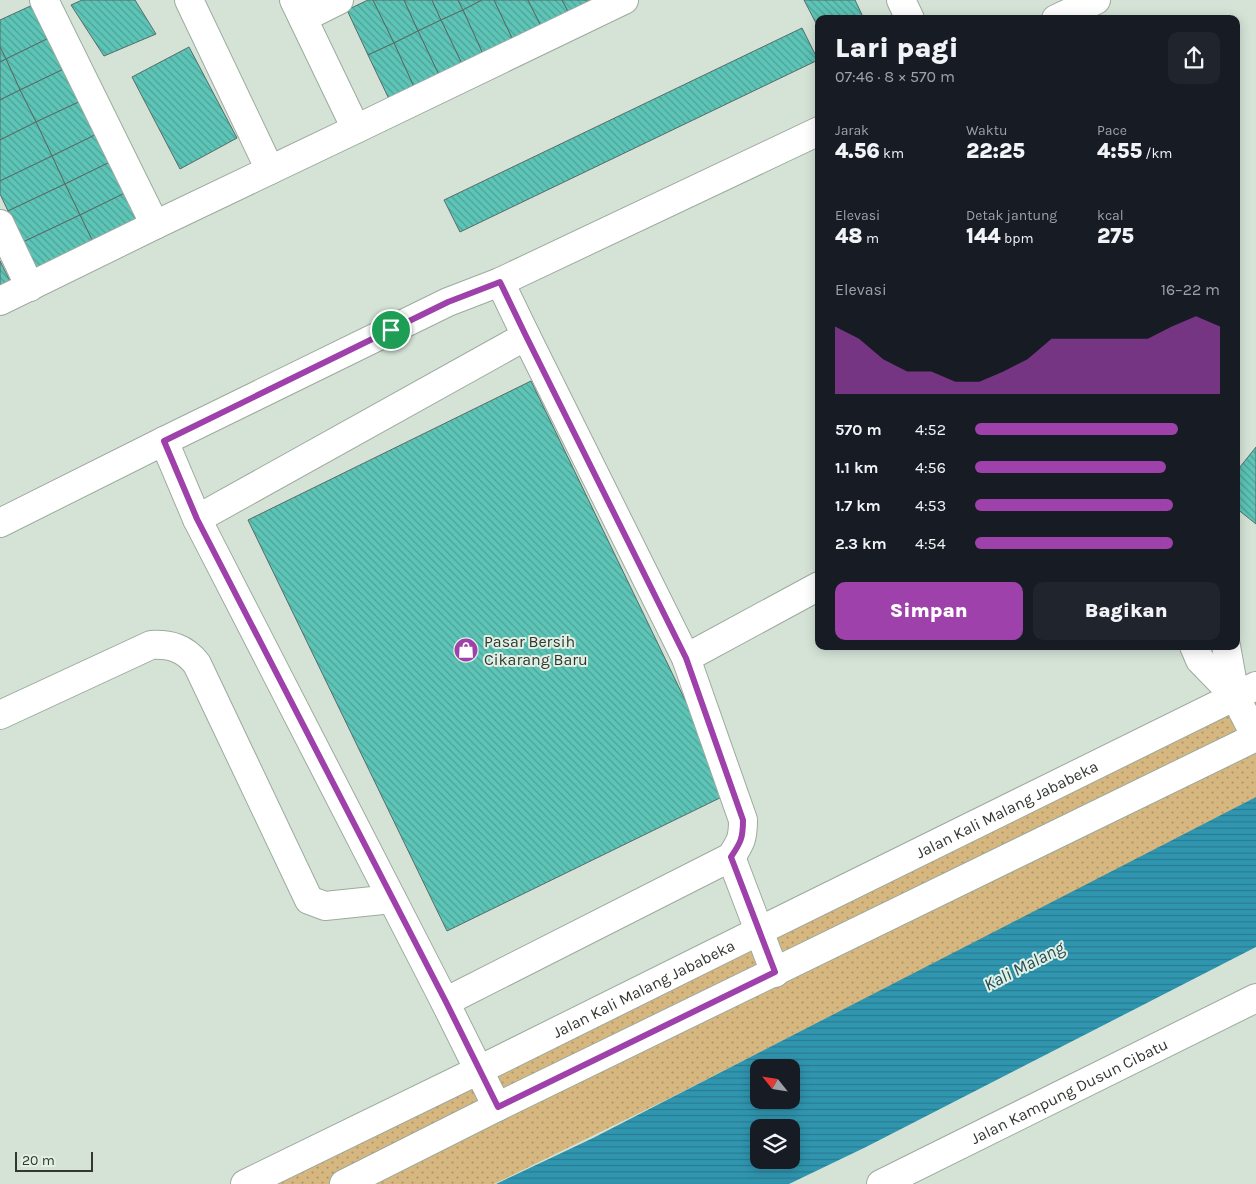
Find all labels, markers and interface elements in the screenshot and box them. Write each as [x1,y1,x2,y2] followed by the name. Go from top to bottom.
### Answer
[835,31,959,64] text: Lari pagi
[1168,32,1220,84] button: share
[835,67,955,86] text: 07:46 · 8 × 570 m
[835,122,869,139] text: Jarak
[966,122,1007,139] text: Waktu
[1097,122,1127,139] text: Pace
[835,139,880,163] text: 4.56
[966,139,1025,163] text: 22:25
[1097,139,1142,163] text: 4:55
[880,145,904,162] text: km
[1142,145,1172,162] text: /km
[835,207,880,224] text: Elevasi
[966,207,1057,224] text: Detak jantung
[1097,207,1124,224] text: kcal
[835,224,863,248] text: 48
[966,224,1001,248] text: 144
[1097,224,1134,248] text: 275
[863,230,879,247] text: m
[1001,230,1034,247] text: bpm
[835,280,887,299] text: Elevasi
[1161,280,1220,299] text: 16–22 m
[370,309,412,351] pin
[377,316,405,344] icon: arrive
[835,420,882,439] text: 570 m
[915,420,946,439] text: 4:52
[835,458,879,477] text: 1.1 km
[915,458,946,477] text: 4:56
[835,496,881,515] text: 1.7 km
[915,496,946,515] text: 4:53
[835,534,887,553] text: 2.3 km
[915,534,946,553] text: 4:54
[835,582,1023,640] button: Simpan
[1033,582,1220,640] button: Bagikan
[484,632,588,669] place label: Pasar Bersih Cikarang Baru
[453,637,479,663] shop icon: Pasar Bersih Cikarang Baru
[912,756,1101,862] street label: Jalan Kali Malang Jababeka
[549,935,738,1042] street label: Jalan Kali Malang Jababeka
[980,936,1069,996] water label: Kali Malang
[967,1034,1171,1148] street label: Jalan Kampung Dusun Cibatu
[750,1059,800,1109] north arrow
[750,1059,800,1169] map controls
[750,1119,800,1169] button: layers
[15,1149,92,1172] scale bar
[22,1152,55,1169] text: 20 m

